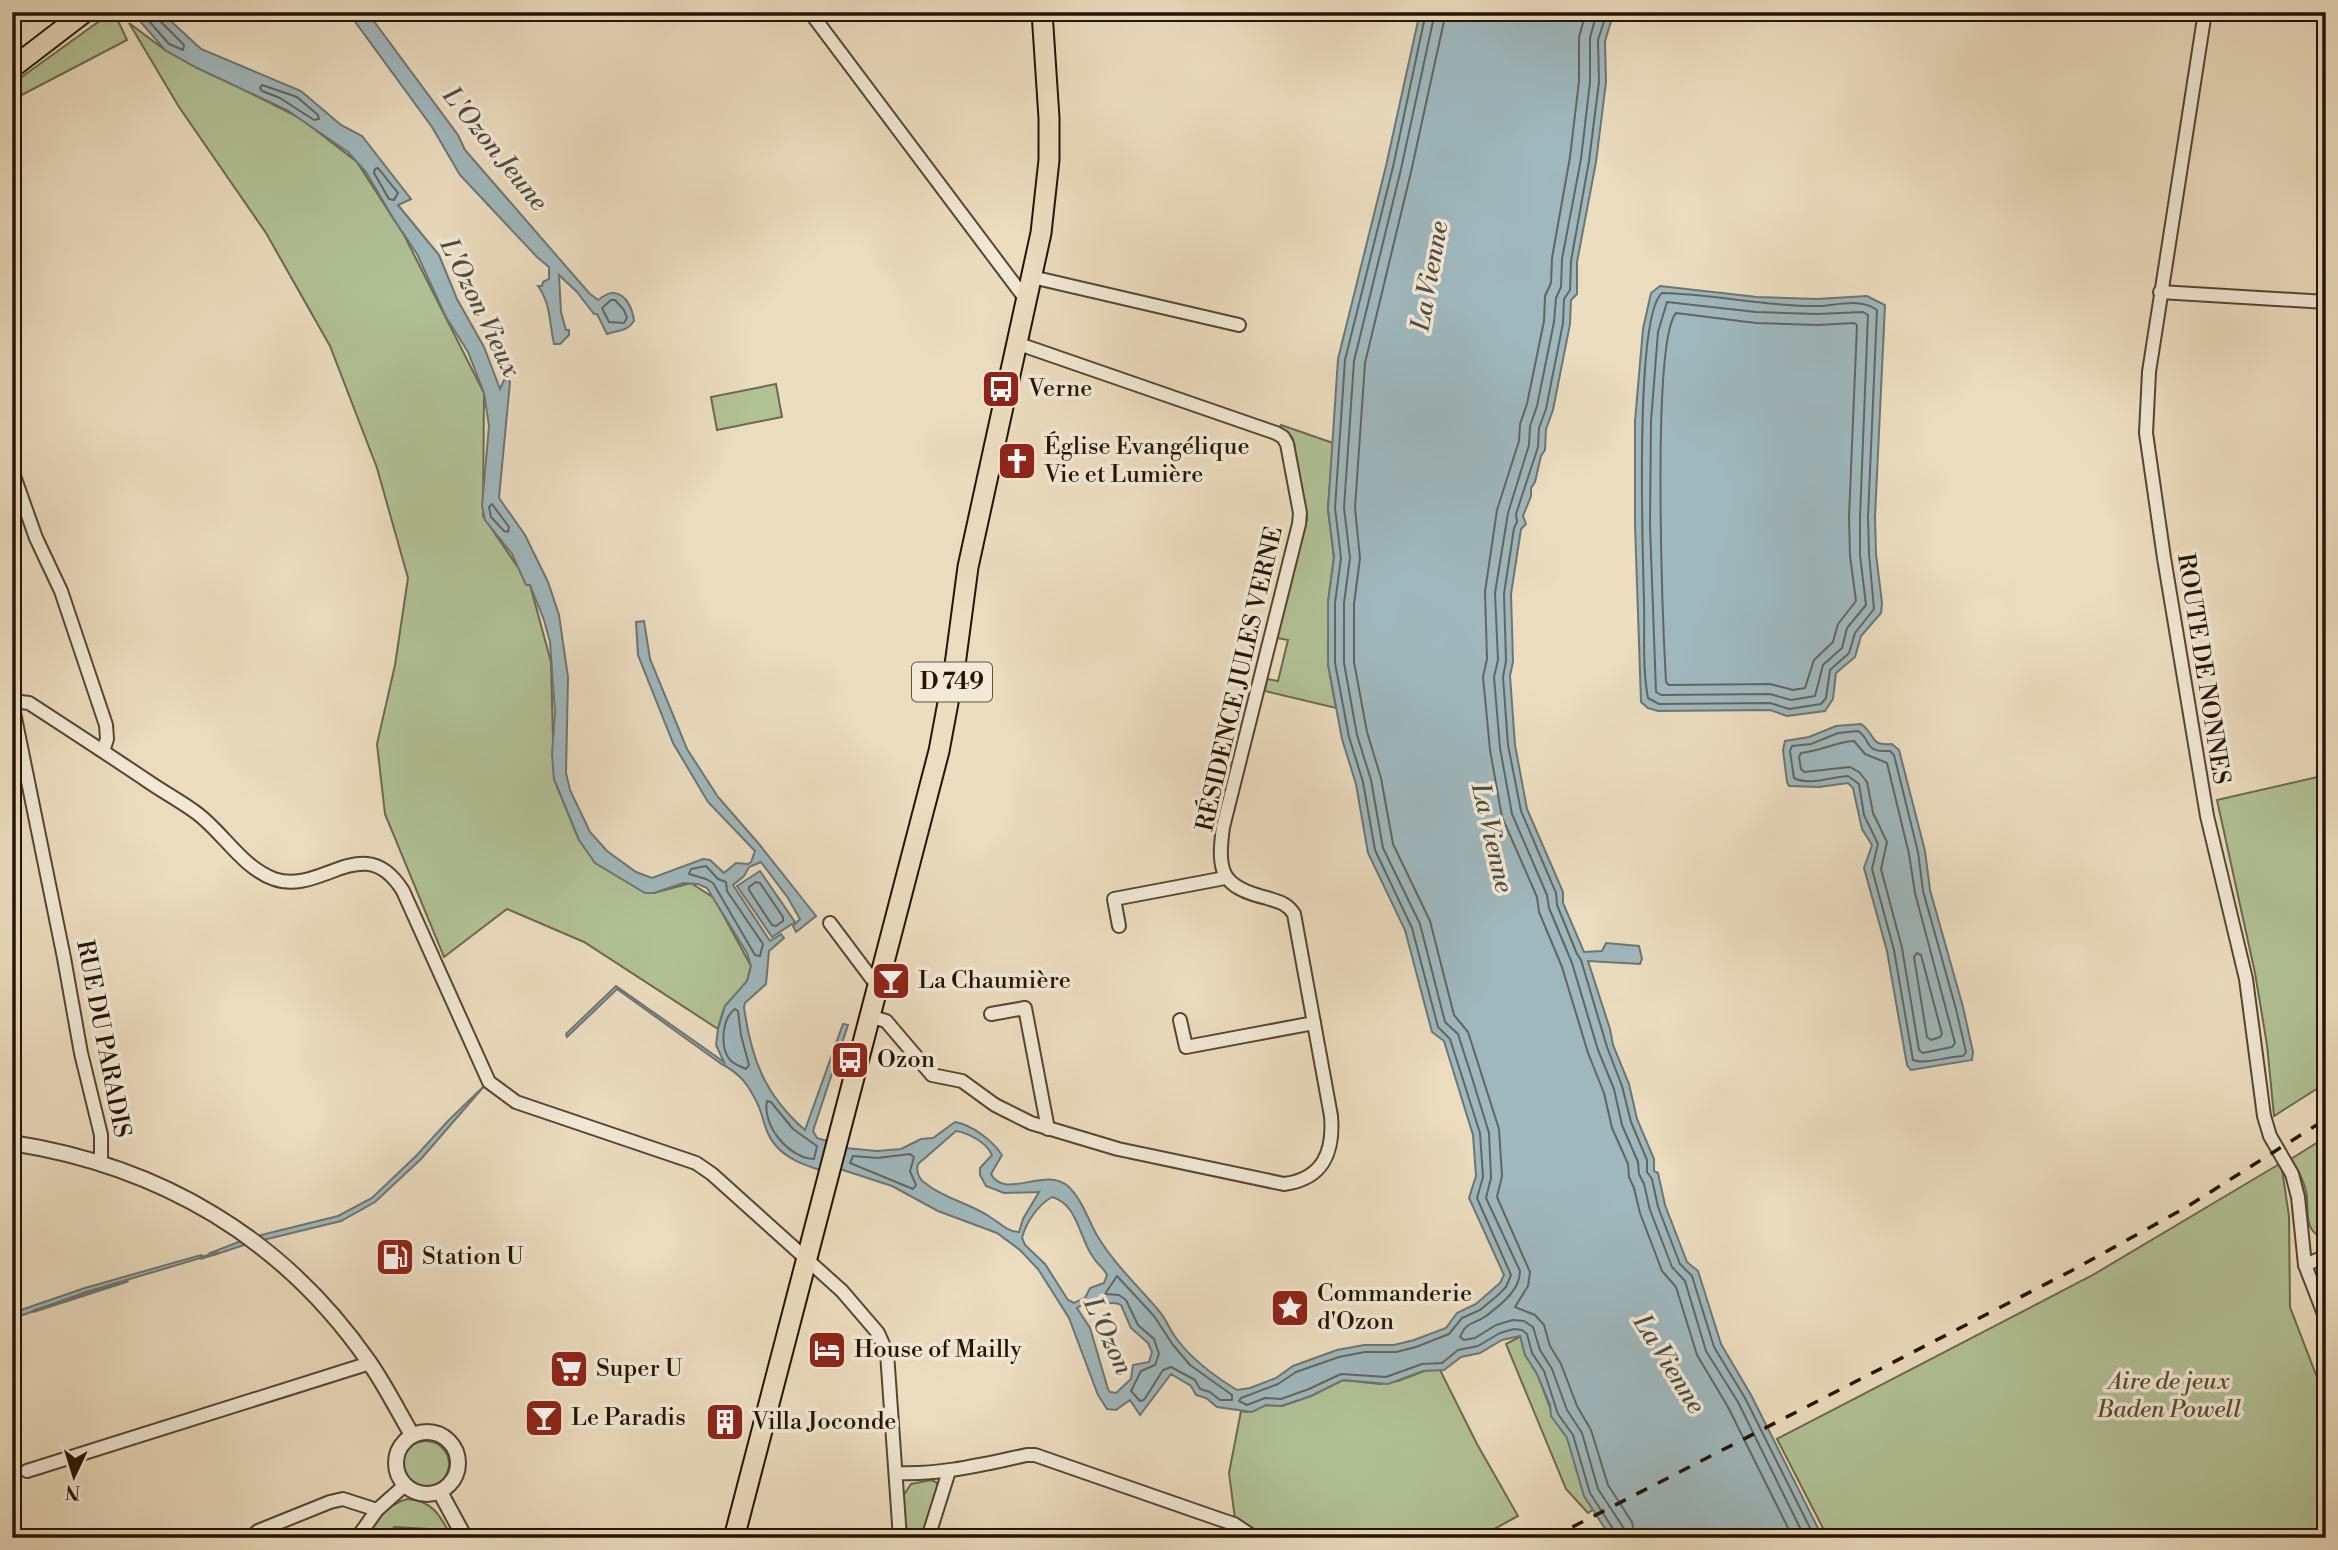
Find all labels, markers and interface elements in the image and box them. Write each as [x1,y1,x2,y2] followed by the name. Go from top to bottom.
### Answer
[435,80,555,217] water label: L'Ozon Jeune
[1404,219,1455,334] water label: La Vienne
[432,232,527,383] water label: L'Ozon Vieux
[980,368,1022,410] bus stop icon: Verne
[1027,374,1092,404] place label: Verne
[1043,431,1250,490] place label: Église Evangélique Vie et Lumière
[996,440,1038,482] church icon: Église Evangélique Vie et Lumière
[1189,523,1290,834] street label: RÉSIDENCE JULES VERNE
[2170,551,2236,787] street label: ROUTE DE NONNES
[912,662,992,702] road number: D 749
[1464,779,1520,896] water label: La Vienne
[69,938,137,1140] street label: RUE DU PARADIS
[870,960,912,1002] bar icon: La Chaumière
[918,966,1071,996] place label: La Chaumière
[829,1039,871,1081] bus stop icon: Ozon
[877,1045,935,1075] place label: Ozon
[374,1236,416,1278] fuel station icon: Station U
[422,1242,524,1272] place label: Station U
[1317,1279,1472,1337] place label: Commanderie d'Ozon
[1269,1287,1311,1329] place icon: Commanderie d'Ozon
[1076,1291,1140,1380] water label: L'Ozon
[1625,1308,1712,1420] water label: La Vienne
[806,1329,848,1371] hotel icon: House of Mailly
[854,1335,1022,1365] place label: House of Mailly
[548,1348,590,1390] supermarket icon: Super U
[596,1354,683,1384] place label: Super U
[2096,1367,2241,1425] park label: Aire de jeux Baden Powell
[523,1397,565,1439] bar icon: Le Paradis
[704,1401,746,1443] building icon: Villa Joconde
[571,1403,686,1433] place label: Le Paradis
[751,1407,896,1437] place label: Villa Joconde
[38,1442,108,1512] north arrow
[65,1479,81,1504] text: N

